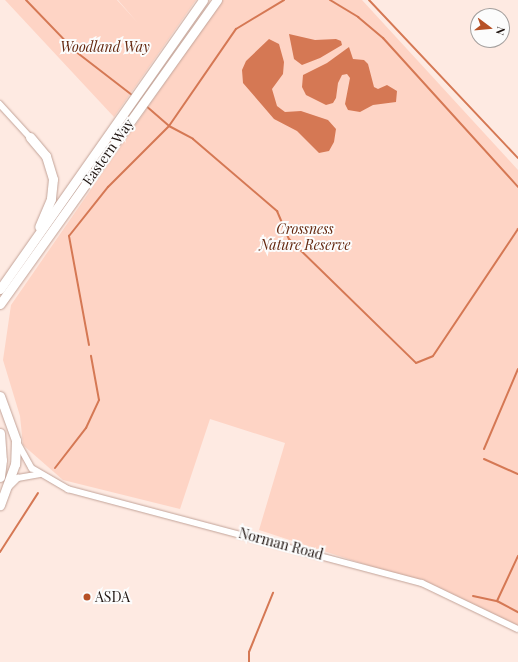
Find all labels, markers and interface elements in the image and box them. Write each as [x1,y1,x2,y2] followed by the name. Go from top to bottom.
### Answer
[470,8,510,48] north arrow
[493,25,509,37] text: N
[60,39,150,55] park label: Woodland Way
[79,115,137,189] street label: Eastern Way
[259,221,351,254] park label: Crossness Nature Reserve
[237,525,325,563] street label: Norman Road
[95,589,130,605] place label: ASDA
[82,592,92,602] marker: ASDA

